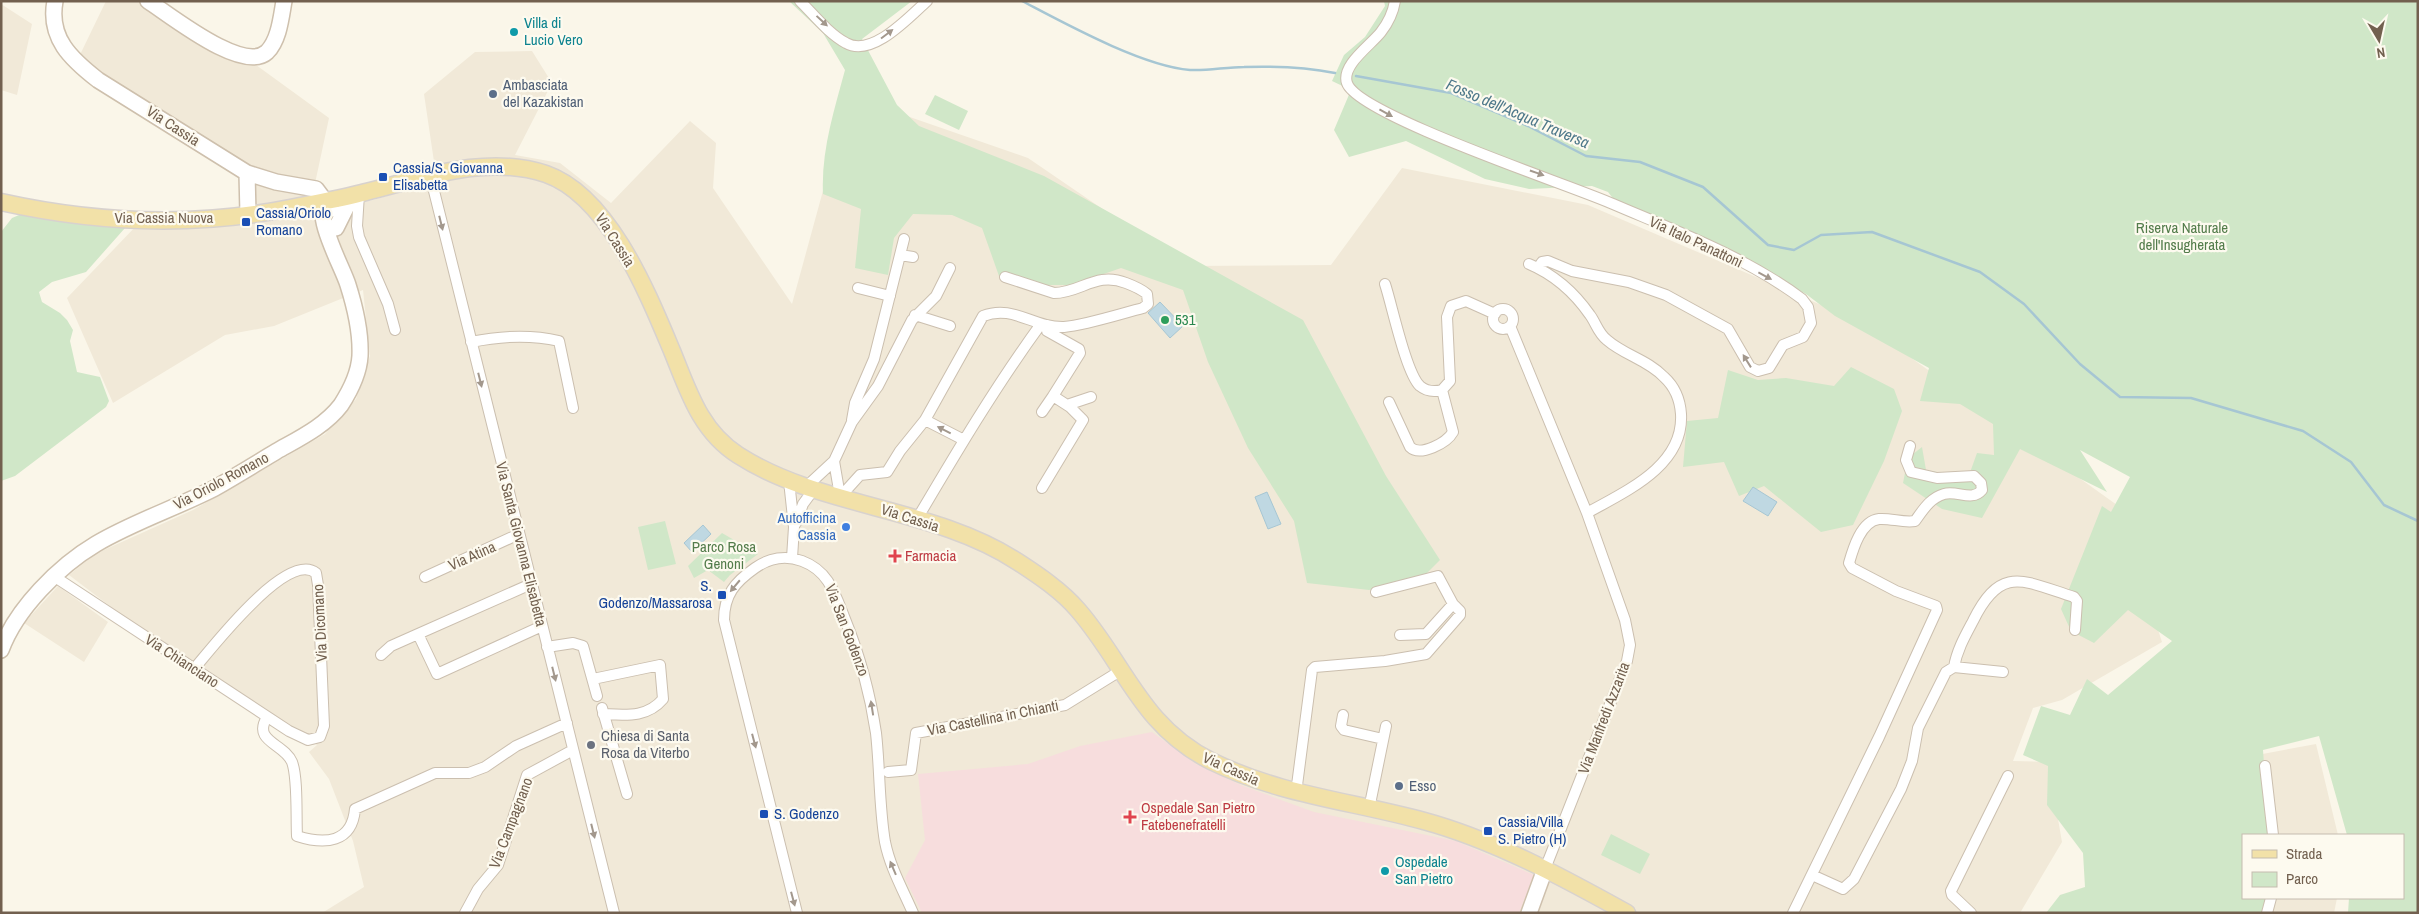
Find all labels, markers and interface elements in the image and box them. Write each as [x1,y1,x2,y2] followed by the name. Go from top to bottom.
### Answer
[524,12,583,50] place label: Villa di Lucio Vero
[815,15,827,27] one-way arrow
[2354,15,2404,65] north arrow
[508,26,520,38] marker: Villa di Lucio Vero
[880,29,894,39] one-way arrow
[2376,43,2387,62] text: N
[1443,73,1593,153] water label: Fosso dell'Acqua Traversa
[502,74,584,112] place label: Ambasciata del Kazakistan
[487,88,499,100] marker: Ambasciata del Kazakistan
[142,100,204,151] street label: Via Cassia
[1379,109,1394,117] one-way arrow
[393,157,503,195] place label: Cassia/S. Giovanna Elisabetta
[1530,170,1545,178] one-way arrow
[377,171,389,183] marker: Cassia/S. Giovanna Elisabetta
[256,202,331,240] place label: Cassia/Oriolo Romano
[115,207,214,228] street label: Via Cassia Nuova
[591,209,640,271] street label: Via Cassia
[1646,211,1746,272] street label: Via Italo Panattoni
[437,215,445,230] one-way arrow
[240,216,252,228] marker: Cassia/Oriolo Romano
[2136,217,2228,255] park label: Riserva Naturale dell'Insugherata
[1758,272,1772,280] one-way arrow
[1175,309,1196,330] place label: 531
[1159,314,1171,326] marker: 531
[1742,354,1751,367] one-way arrow
[476,373,484,388] one-way arrow
[937,426,952,434] one-way arrow
[169,447,272,514] street label: Via Oriolo Romano
[491,459,552,628] street label: Via Santa Giovanna Elisabetta
[878,498,942,537] street label: Via Cassia
[776,507,836,545] place label: Autofficina Cassia
[840,521,852,533] marker: Autofficina Cassia
[445,536,499,575] street label: Via Atina
[692,536,756,574] park label: Parco Rosa Genoni
[905,545,957,566] place label: Farmacia
[889,550,901,562] marker: Farmacia
[599,575,712,613] place label: S. Godenzo/Massarosa
[730,579,741,592] one-way arrow
[820,581,875,679] street label: Via San Godenzo
[307,584,332,662] street label: Via Dicomano
[716,589,728,601] marker: S. Godenzo/Massarosa
[141,629,224,693] street label: Via Chianciano
[1573,659,1635,777] street label: Via Manfredi Azzarita
[550,666,558,681] one-way arrow
[926,694,1060,741] street label: Via Castellina in Chianti
[867,699,875,715] one-way arrow
[601,725,690,763] place label: Chiesa di Santa Rosa da Viterbo
[750,734,758,749] one-way arrow
[585,739,597,751] marker: Chiesa di Santa Rosa da Viterbo
[1200,747,1263,790] street label: Via Cassia
[484,774,538,871] street label: Via Campagnano
[1409,775,1437,796] place label: Esso
[1393,780,1405,792] marker: Esso
[1141,797,1255,835] place label: Ospedale San Pietro Fatebenefratelli
[774,803,839,824] place label: S. Godenzo
[758,808,770,820] marker: S. Godenzo
[1123,810,1137,824] marker: Ospedale San Pietro Fatebenefratelli
[1498,811,1566,849] place label: Cassia/Villa S. Pietro (H)
[589,824,597,839] one-way arrow
[1482,825,1494,837] marker: Cassia/Villa S. Pietro (H)
[2242,834,2404,899] legend
[2286,843,2322,864] text: Strada
[1395,851,1453,889] place label: Ospedale San Pietro
[889,861,897,875] one-way arrow
[1379,865,1391,877] marker: Ospedale San Pietro
[2286,868,2318,889] text: Parco
[790,891,798,906] one-way arrow

